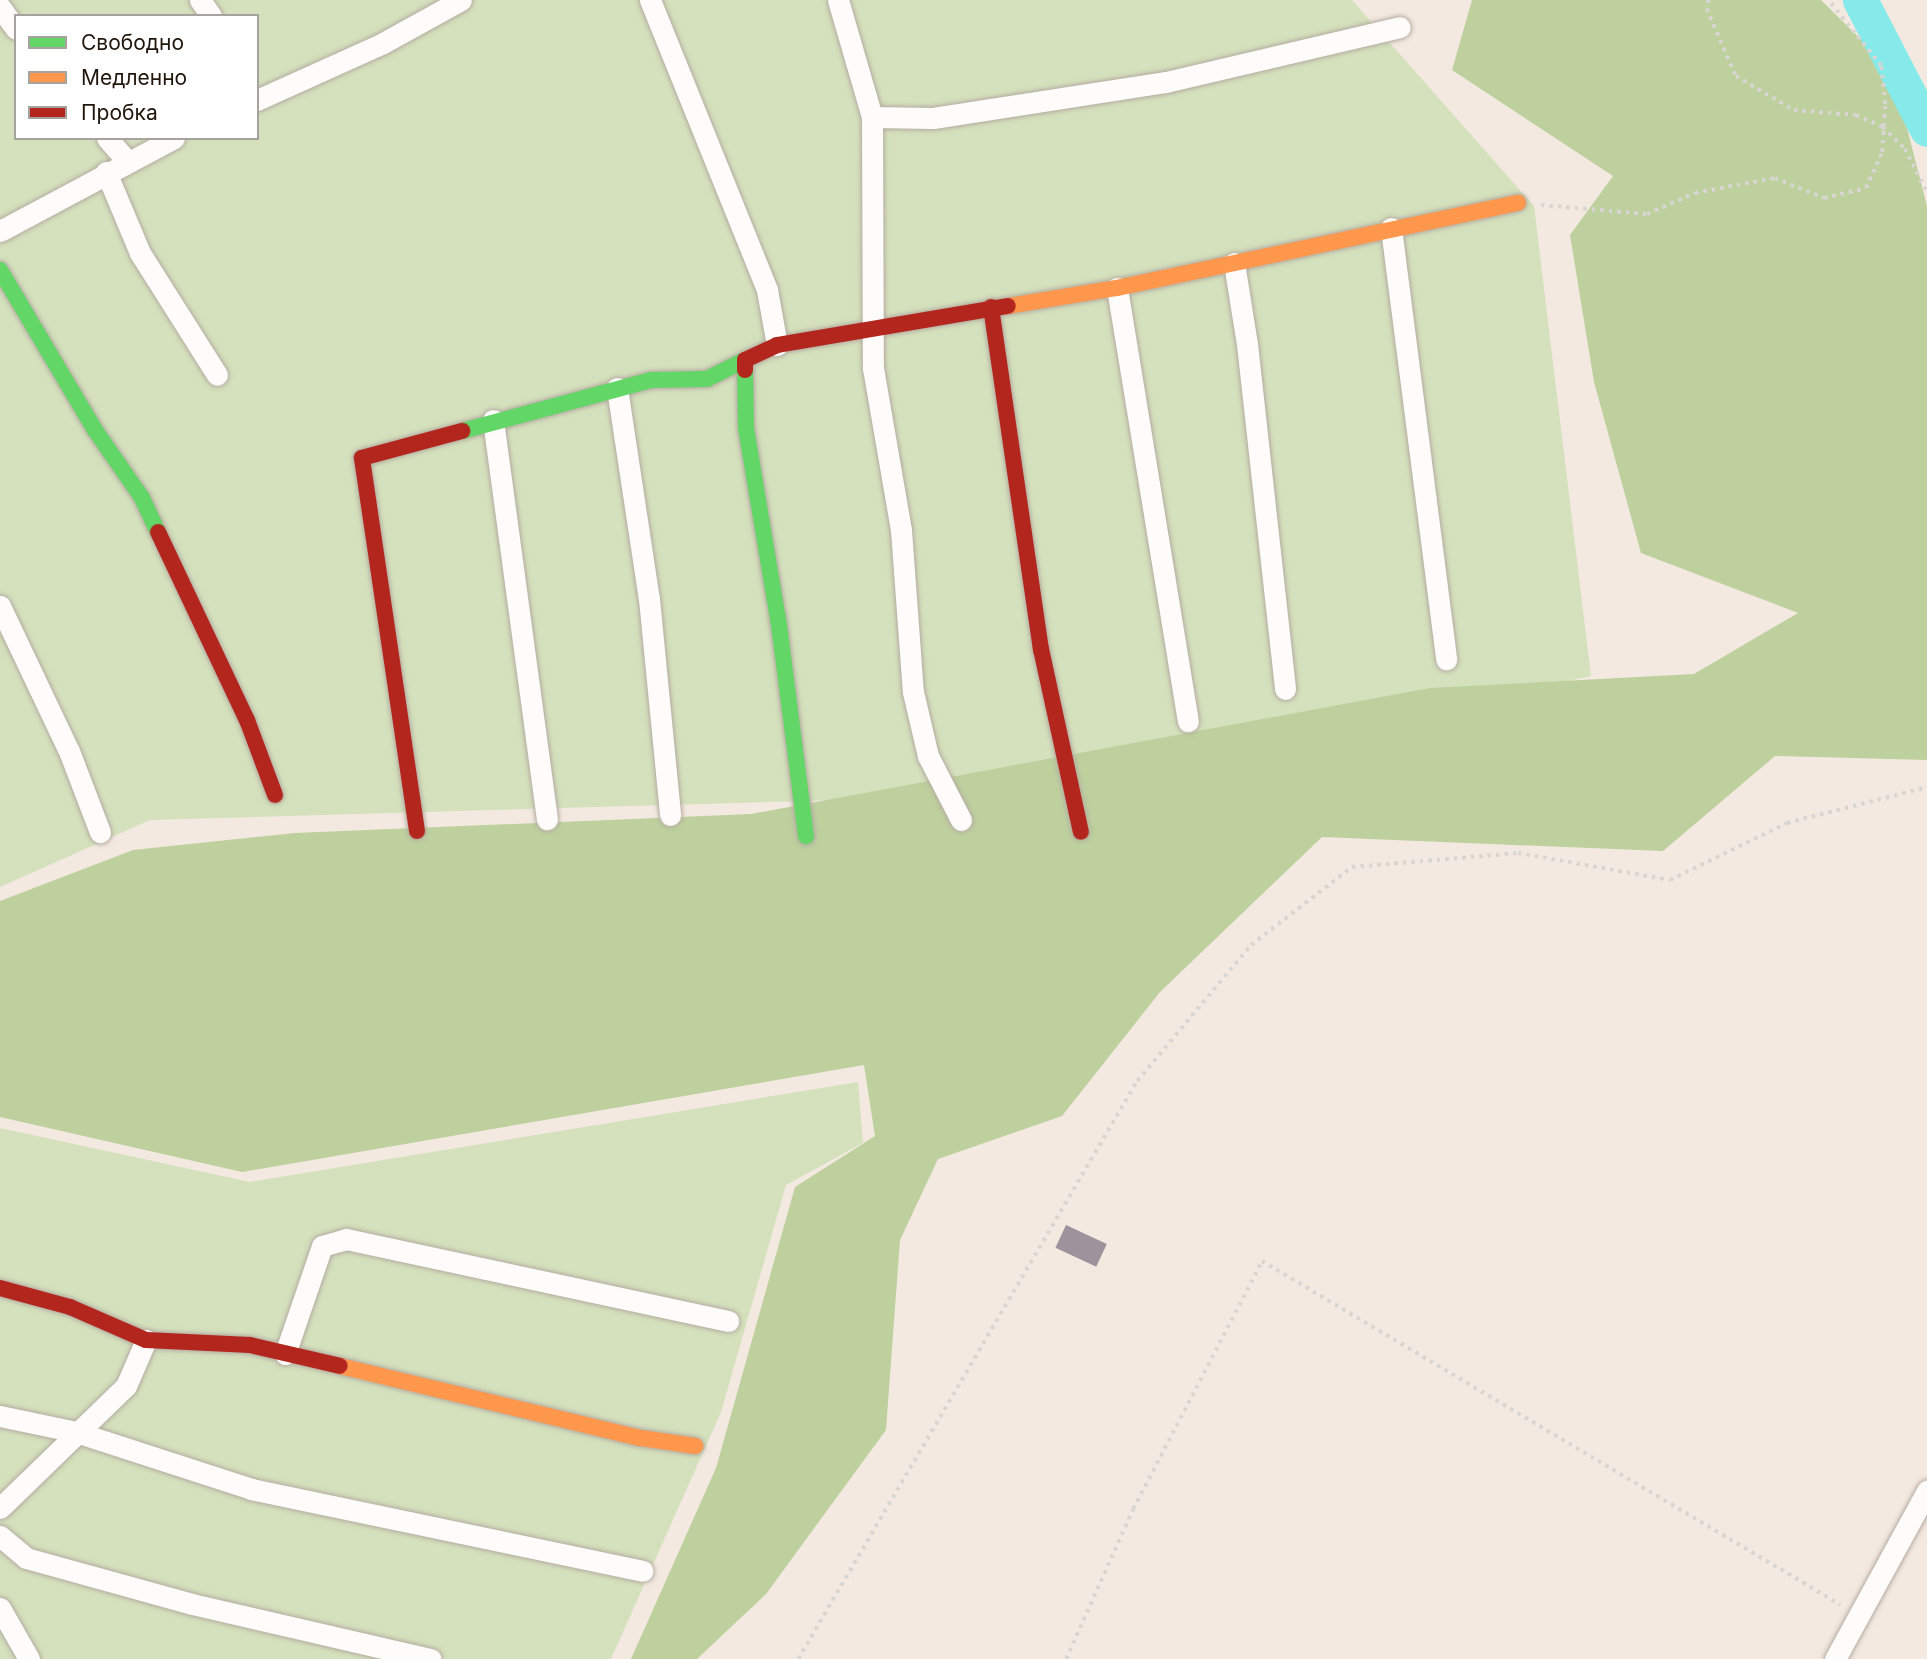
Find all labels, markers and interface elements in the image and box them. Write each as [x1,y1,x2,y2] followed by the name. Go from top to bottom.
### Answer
[14,14,259,140] legend
[81,30,184,55] text: Свободно
[81,65,187,90] text: Медленно
[81,100,158,125] text: Пробка

